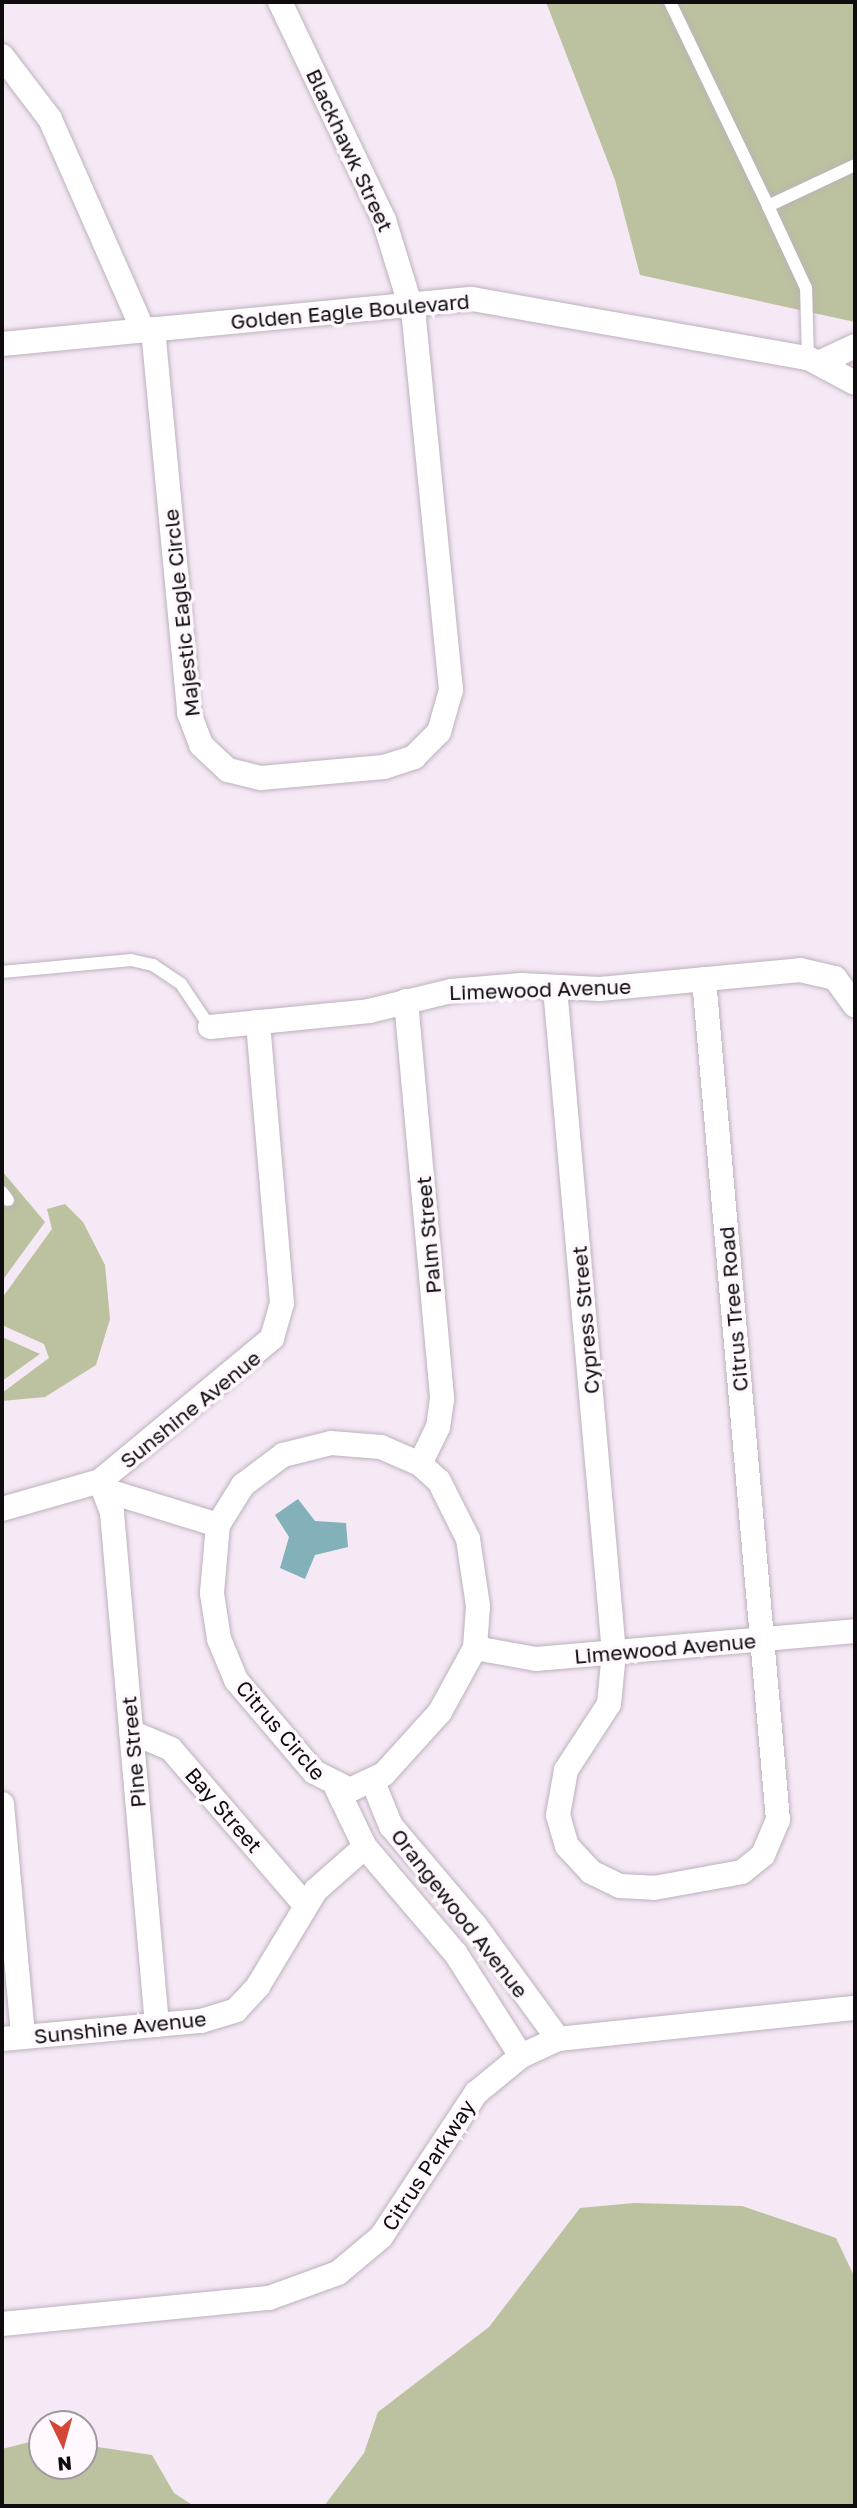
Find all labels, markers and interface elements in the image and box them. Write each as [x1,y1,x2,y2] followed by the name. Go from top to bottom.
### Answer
[301,65,399,235] street label: Blackhawk Street
[229,288,471,334] street label: Golden Eagle Boulevard
[158,508,204,718] street label: Majestic Eagle Circle
[448,973,632,1005] street label: Limewood Avenue
[410,1175,446,1295] street label: Palm Street
[713,1225,753,1393] street label: Citrus Tree Road
[566,1245,604,1395] street label: Cypress Street
[115,1345,265,1473] street label: Sunshine Avenue
[573,1627,757,1669] street label: Limewood Avenue
[231,1675,331,1785] street label: Citrus Circle
[116,1695,150,1809] street label: Pine Street
[180,1762,268,1858] street label: Bay Street
[386,1823,534,2003] street label: Orangewood Avenue
[33,2005,207,2049] street label: Sunshine Avenue
[376,2095,480,2235] street label: Citrus Parkway
[28,2410,98,2480] north arrow
[57,2452,73,2477] text: N

